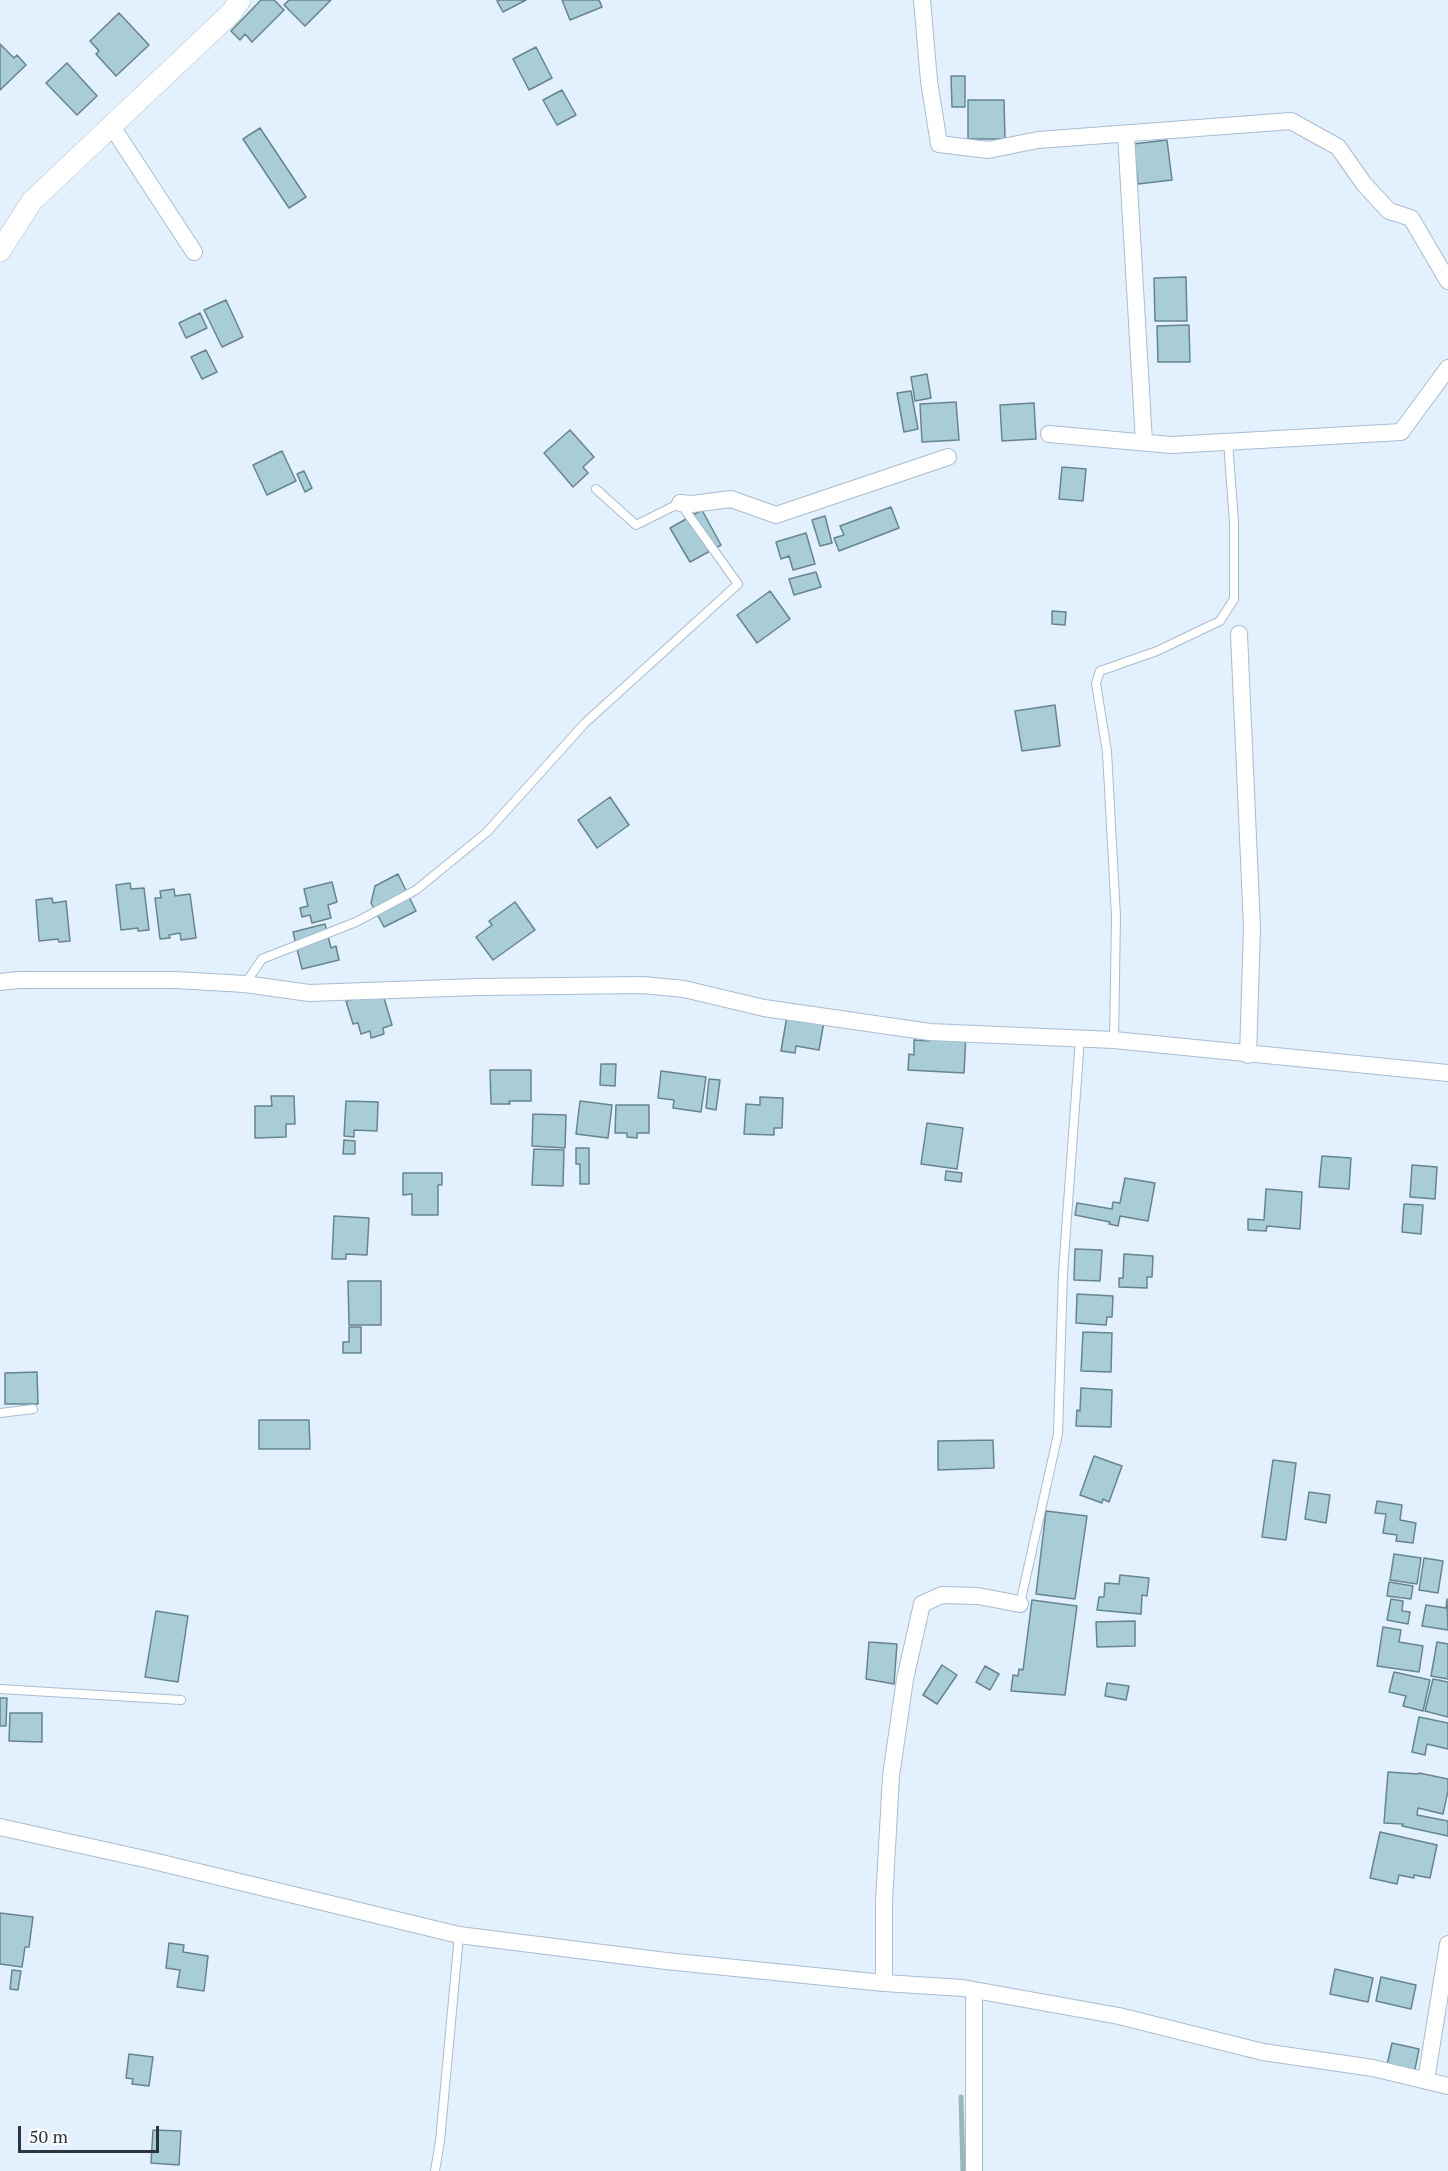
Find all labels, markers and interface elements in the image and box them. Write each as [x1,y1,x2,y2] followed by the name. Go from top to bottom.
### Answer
[21,2114,162,2152] scale bar
[29,2124,68,2148] text: 50 m

